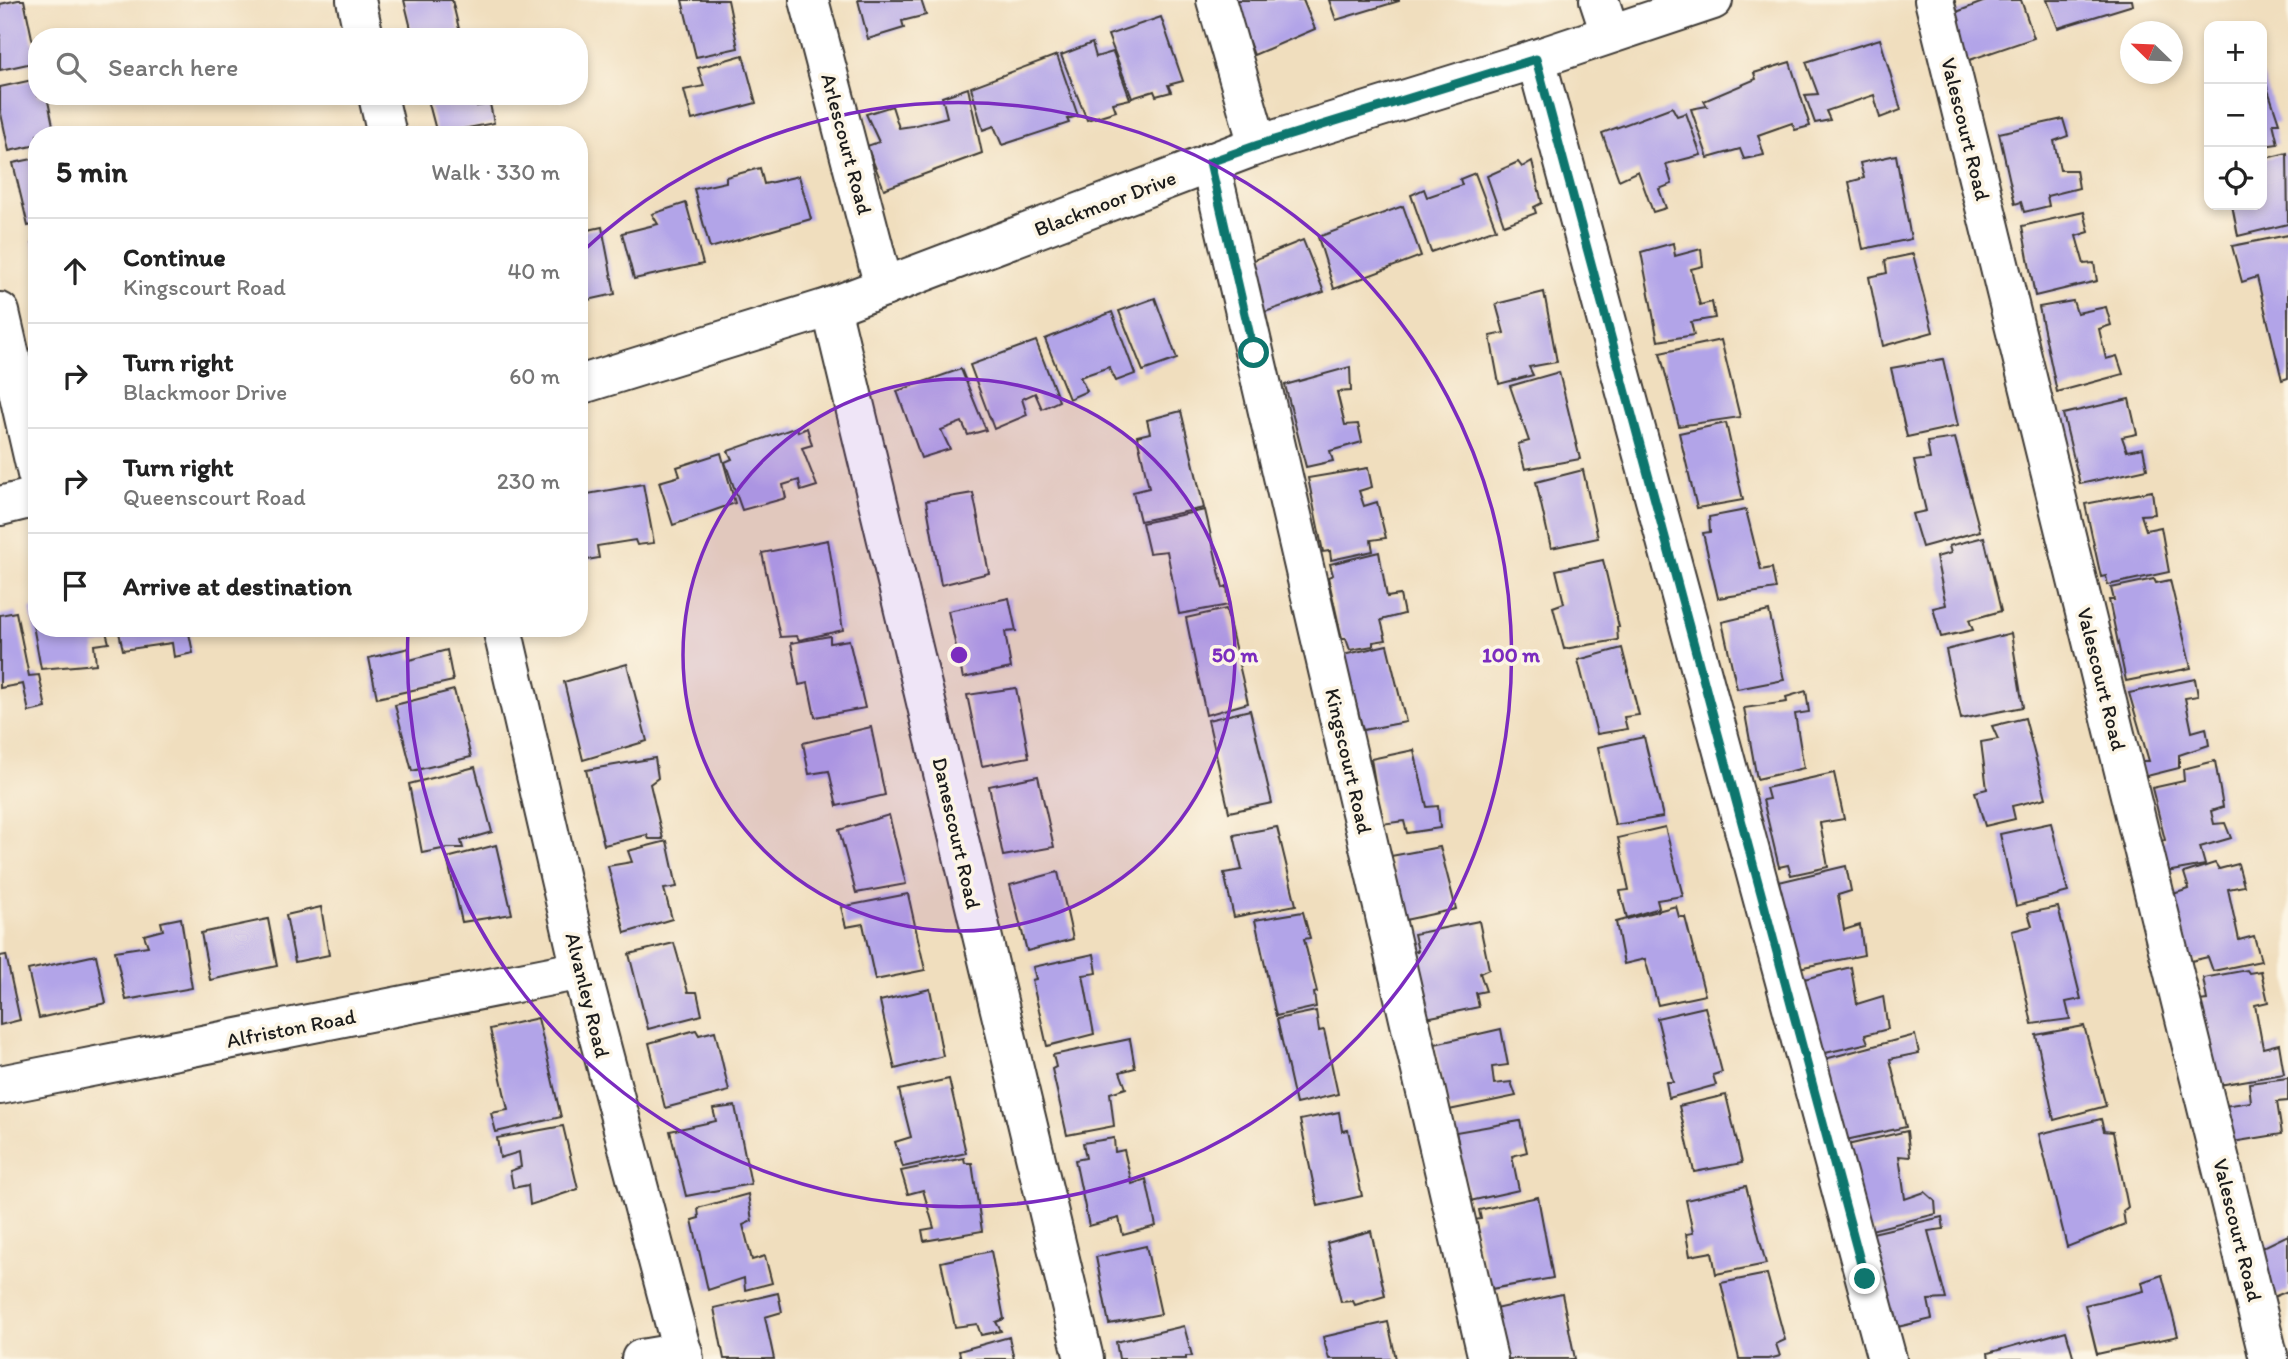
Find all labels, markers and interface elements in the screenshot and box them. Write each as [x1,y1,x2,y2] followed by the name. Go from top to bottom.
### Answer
[2120,21,2183,84] north arrow
[2204,21,2267,210] map controls
[2204,21,2267,84] button: +
[28,28,588,105] search box
[52,48,90,86] icon: search
[108,51,238,83] text: Search here
[1936,55,1996,204] street label: Valescourt Road
[816,71,878,218] street label: Arlescourt Road
[2204,84,2267,147] button: −
[2204,147,2267,210] button: locate
[56,153,127,190] text: 5 min
[431,158,560,186] text: Walk · 330 m
[1031,164,1179,242] street label: Blackmoor Drive
[123,241,226,273] text: Continue
[56,252,94,290] icon: ahead
[507,257,560,285] text: 40 m
[123,273,286,301] text: Kingscourt Road
[1238,337,1269,368] route start
[123,346,234,378] text: Turn right
[56,357,94,395] icon: right
[509,362,560,390] text: 60 m
[123,378,287,406] text: Blackmoor Drive
[123,451,234,483] text: Turn right
[56,462,94,500] icon: right
[497,467,560,495] text: 230 m
[123,483,306,511] text: Queenscourt Road
[56,567,94,605] icon: arrive
[123,570,352,602] text: Arrive at destination
[2072,605,2132,754] street label: Valescourt Road
[1212,642,1259,667] text: 50 m
[1482,642,1540,667] text: 100 m
[947,643,971,667] centre of rings
[1320,686,1378,837] street label: Kingscourt Road
[927,755,987,912] street label: Danescourt Road
[560,930,616,1061] street label: Alvanley Road
[224,1003,358,1053] street label: Alfriston Road
[2208,1156,2268,1305] street label: Valescourt Road
[1849,1263,1880,1294] route end

